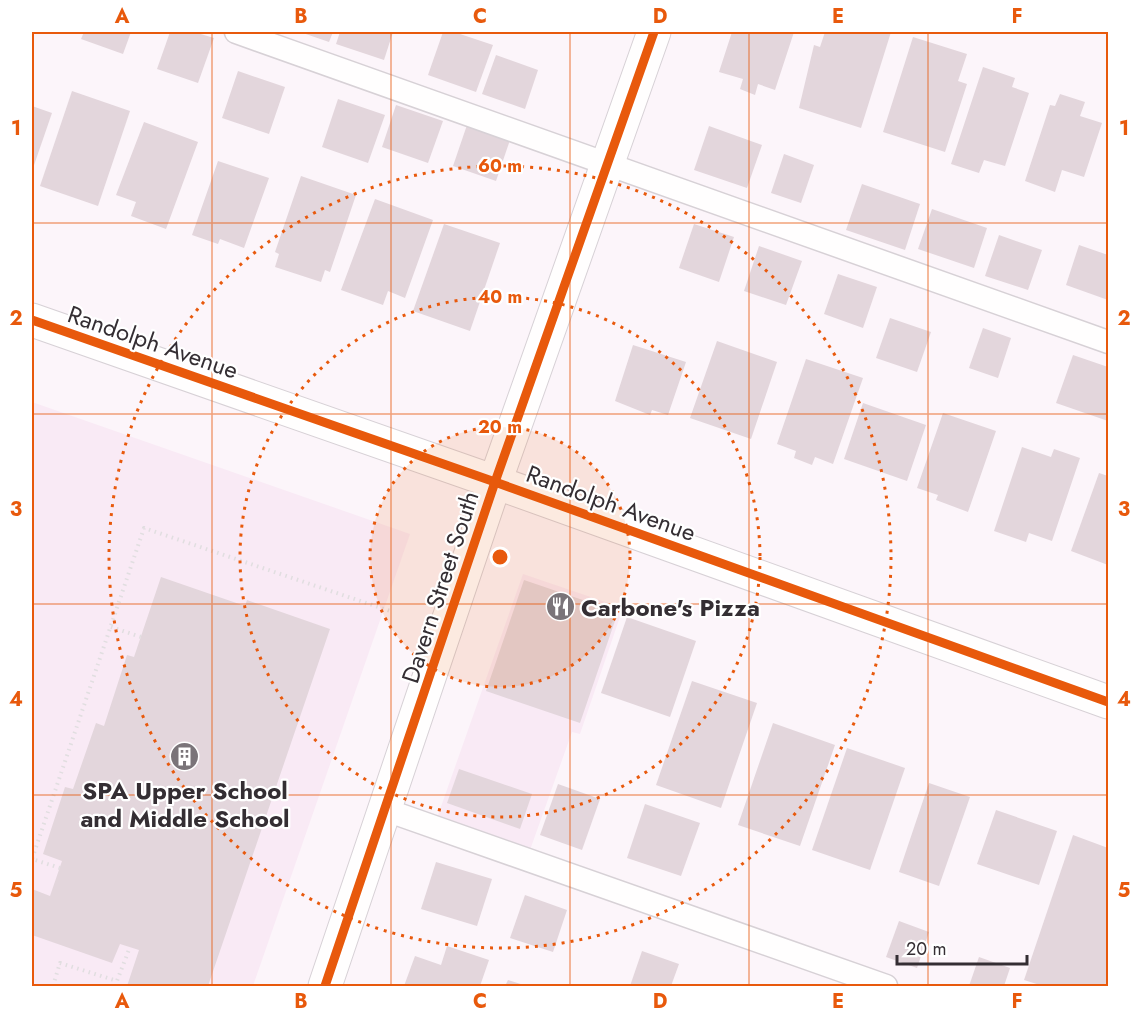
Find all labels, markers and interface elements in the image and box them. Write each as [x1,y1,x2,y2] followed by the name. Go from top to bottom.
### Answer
[114,2,130,31] text: A
[294,2,308,31] text: B
[473,2,487,31] text: C
[653,2,667,31] text: D
[832,2,844,31] text: E
[1011,2,1023,31] text: F
[11,114,21,143] text: 1
[1119,114,1129,143] text: 1
[478,153,522,179] text: 60 m
[478,284,522,310] text: 40 m
[63,296,243,388] street label: Randolph Avenue
[9,304,23,333] text: 2
[1117,304,1131,333] text: 2
[478,414,522,440] text: 20 m
[521,456,701,550] street label: Randolph Avenue
[392,486,488,688] street label: Davern Street South
[10,495,22,524] text: 3
[1118,495,1130,524] text: 3
[490,547,510,567] centre of rings
[581,590,760,625] place label: Carbone's Pizza
[544,591,576,623] restaurant icon: Carbone's Pizza
[9,685,23,714] text: 4
[1117,685,1131,714] text: 4
[169,741,201,773] building icon: SPA Upper School and Middle School
[80,773,290,836] place label: SPA Upper School and Middle School
[10,876,23,905] text: 5
[1118,876,1131,905] text: 5
[897,928,1028,966] scale bar
[906,936,946,962] text: 20 m
[114,987,130,1016] text: A
[294,987,308,1016] text: B
[473,987,487,1016] text: C
[653,987,667,1016] text: D
[832,987,844,1016] text: E
[1011,987,1023,1016] text: F

